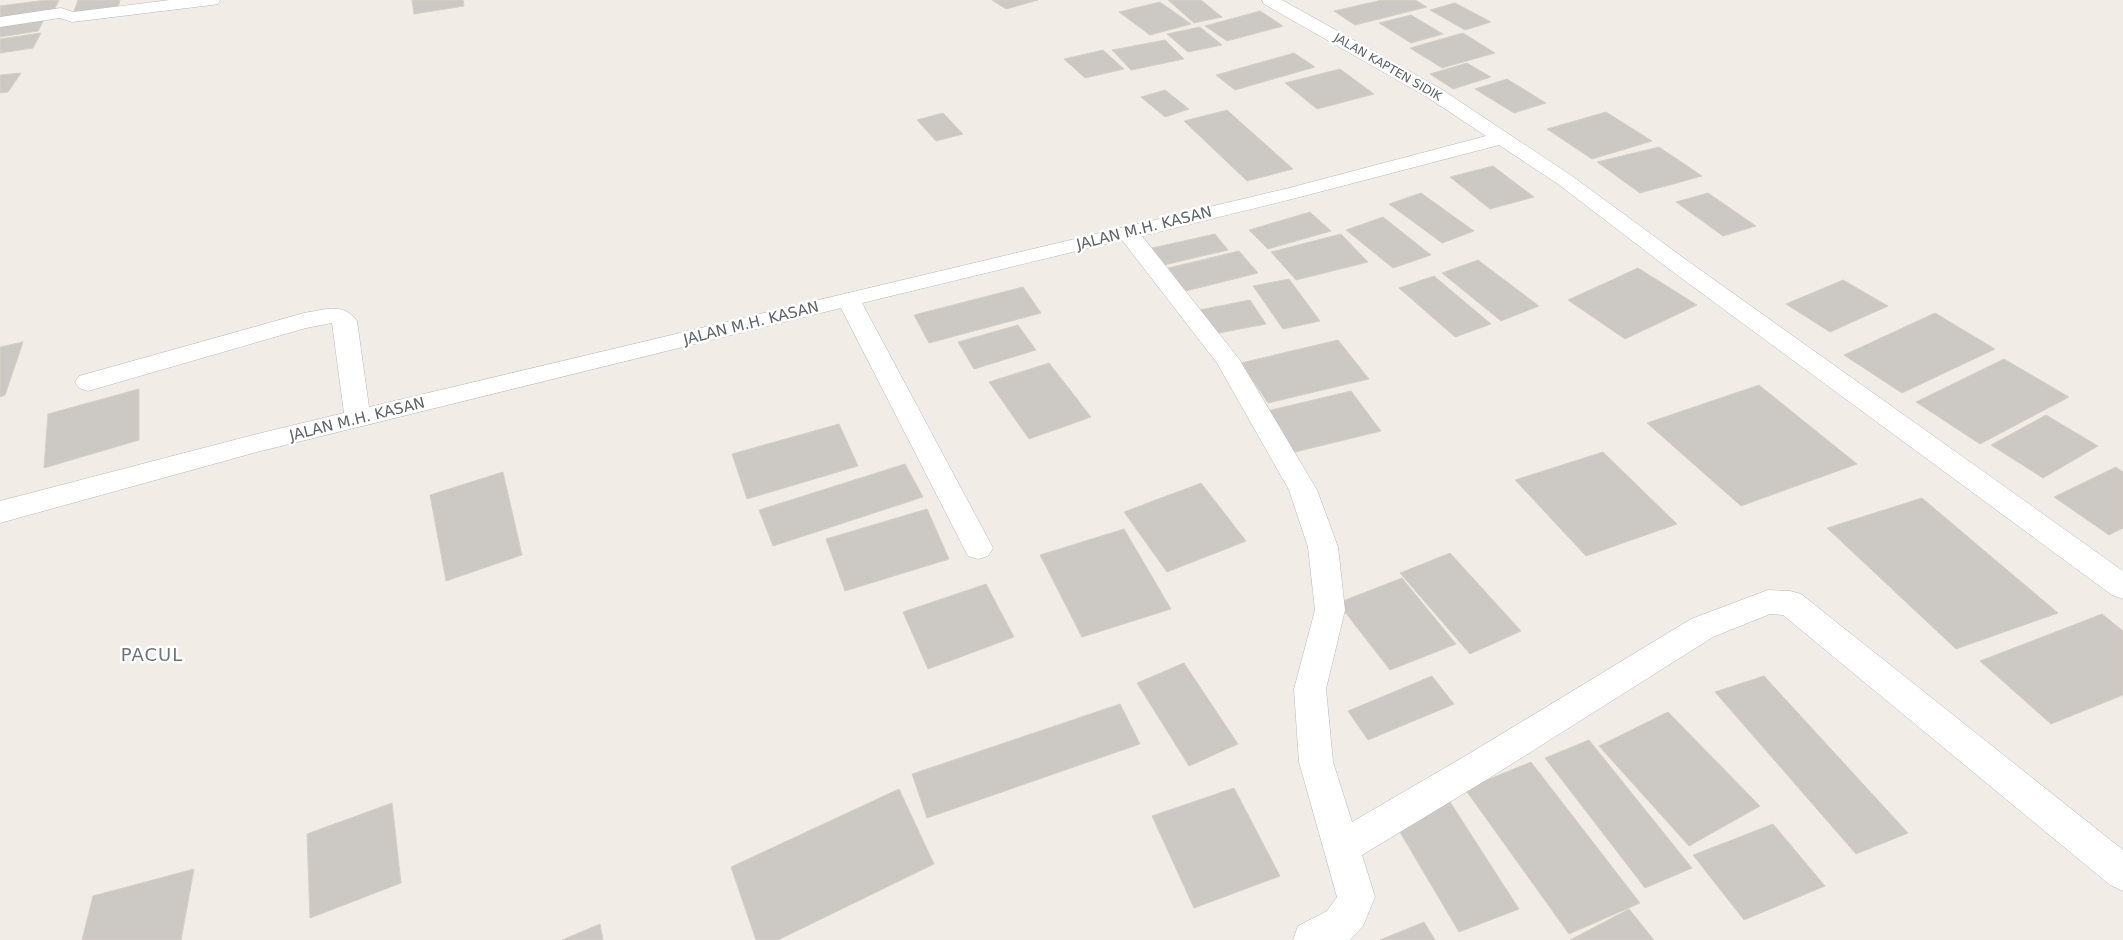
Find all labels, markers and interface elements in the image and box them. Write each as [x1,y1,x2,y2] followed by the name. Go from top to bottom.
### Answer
[1331,30,1445,104] street label: JALAN KAPTEN SIDIK
[1074,202,1213,254] street label: JALAN M.H. KASAN
[681,297,820,349] street label: JALAN M.H. KASAN
[287,393,426,445] street label: JALAN M.H. KASAN
[121,644,183,665] district label: PACUL

